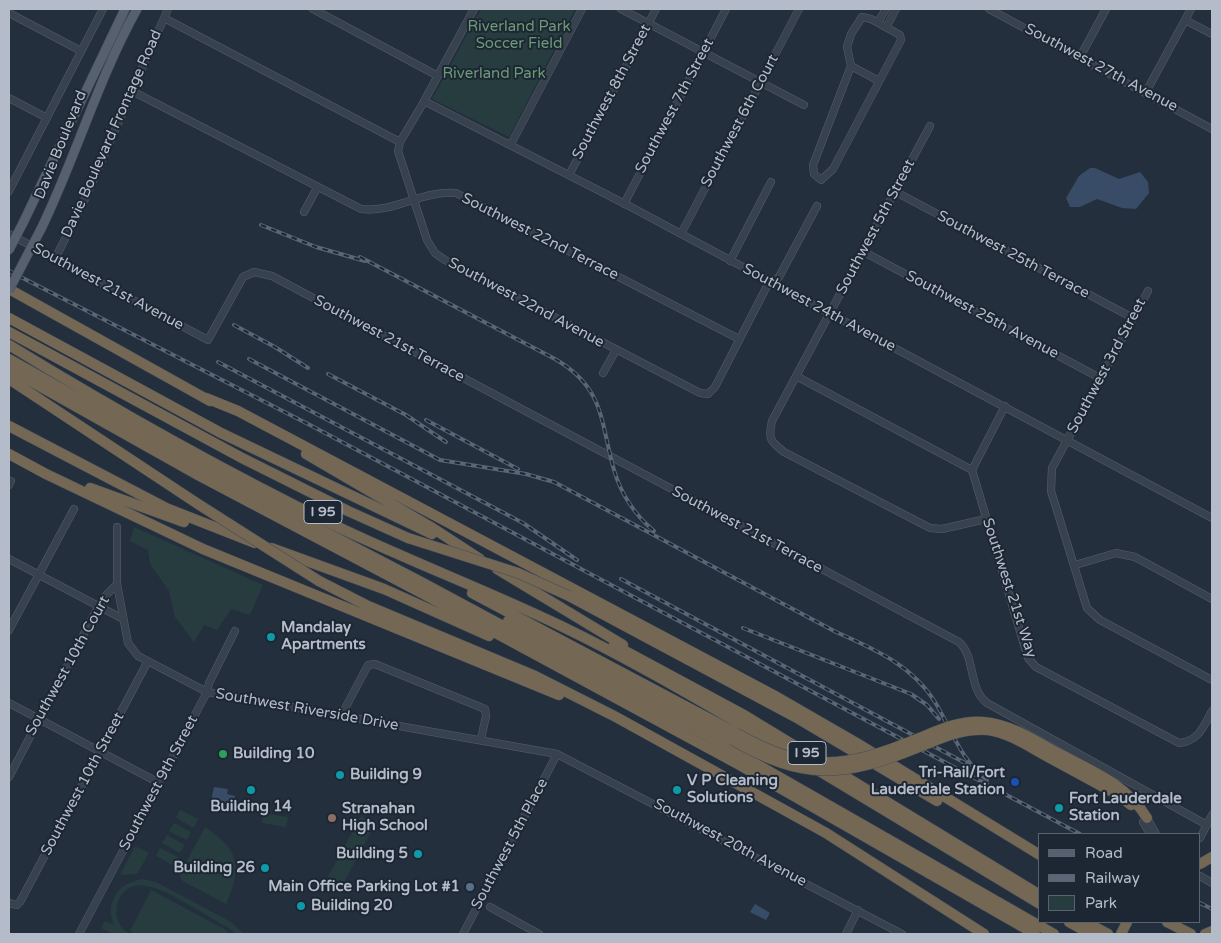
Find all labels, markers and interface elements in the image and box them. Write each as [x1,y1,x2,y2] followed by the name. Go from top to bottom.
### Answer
[467,18,571,53] park label: Riverland Park Soccer Field
[1021,20,1181,116] street label: Southwest 27th Avenue
[569,21,655,163] street label: Southwest 8th Street
[58,27,166,241] street label: Davie Boulevard Frontage Road
[632,35,718,177] street label: Southwest 7th Street
[697,52,783,190] street label: Southwest 6th Court
[442,65,546,83] park label: Riverland Park
[31,88,91,202] street label: Davie Boulevard
[833,156,919,298] street label: Southwest 5th Street
[459,190,621,284] street label: Southwest 22nd Terrace
[934,207,1092,303] street label: Southwest 25th Terrace
[29,239,187,335] street label: Southwest 21st Avenue
[445,254,607,352] street label: Southwest 22nd Avenue
[739,260,899,356] street label: Southwest 24th Avenue
[902,267,1062,363] street label: Southwest 25th Avenue
[311,292,467,386] street label: Southwest 21st Terrace
[1064,295,1150,437] street label: Southwest 3rd Street
[669,483,825,577] street label: Southwest 21st Terrace
[304,501,342,524] road number: I 95
[978,516,1040,660] street label: Southwest 21st Way
[22,593,114,739] street label: Southwest 10th Court
[281,619,366,654] place label: Mandalay Apartments
[265,631,277,643] marker: Mandalay Apartments
[214,685,400,735] street label: Southwest Riverside Drive
[38,709,128,859] street label: Southwest 10th Street
[116,712,202,854] street label: Southwest 9th Street
[788,741,826,764] road number: I 95
[233,745,314,763] place label: Building 10
[217,748,229,760] marker: Building 10
[871,764,1005,799] place label: Tri-Rail/Fort Lauderdale Station
[350,766,422,784] place label: Building 9
[334,769,346,781] marker: Building 9
[687,772,778,807] place label: V P Cleaning Solutions
[468,775,552,913] street label: Southwest 5th Place
[1009,776,1021,788] marker: Tri-Rail/Fort Lauderdale Station
[245,784,257,796] marker: Building 14
[671,784,683,796] marker: V P Cleaning Solutions
[1069,790,1182,825] place label: Fort Lauderdale Station
[650,795,810,891] street label: Southwest 20th Avenue
[210,798,292,816] place label: Building 14
[342,800,428,835] place label: Stranahan High School
[1053,802,1065,814] marker: Fort Lauderdale Station
[326,812,338,824] marker: Stranahan High School
[1038,833,1201,923] legend
[1085,844,1123,862] text: Road
[336,845,408,863] place label: Building 5
[412,848,424,860] marker: Building 5
[174,859,255,877] place label: Building 26
[259,862,271,874] marker: Building 26
[1085,869,1140,887] text: Railway
[268,878,460,896] place label: Main Office Parking Lot #1
[464,881,476,893] marker: Main Office Parking Lot #1
[1085,894,1117,912] text: Park
[311,897,392,915] place label: Building 20
[295,900,307,912] marker: Building 20

